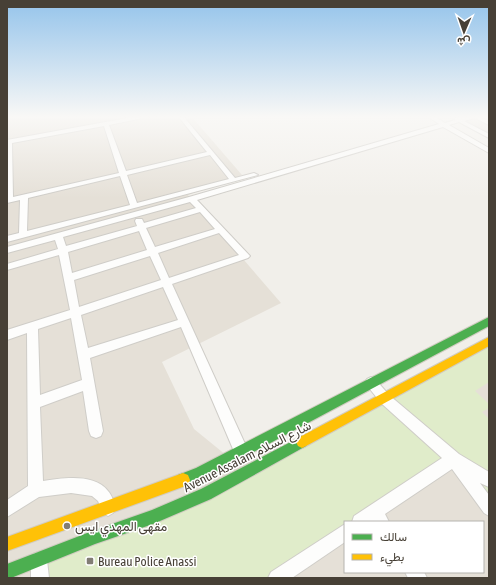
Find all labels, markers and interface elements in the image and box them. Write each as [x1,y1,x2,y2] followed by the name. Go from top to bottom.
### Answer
[444,12,484,52] north arrow
[457,35,471,48] text: ش
[181,418,314,497] street label: Avenue Assalam شارع السلام
[75,519,167,537] place label: مقهى المهدي ايس
[62,521,72,531] marker: مقهى المهدي ايس
[344,521,484,573] legend
[380,530,407,544] text: سالك
[380,550,404,567] text: بطيء
[98,554,196,569] place label: Bureau Police Anassi
[85,556,95,566] marker: Bureau Police Anassi

